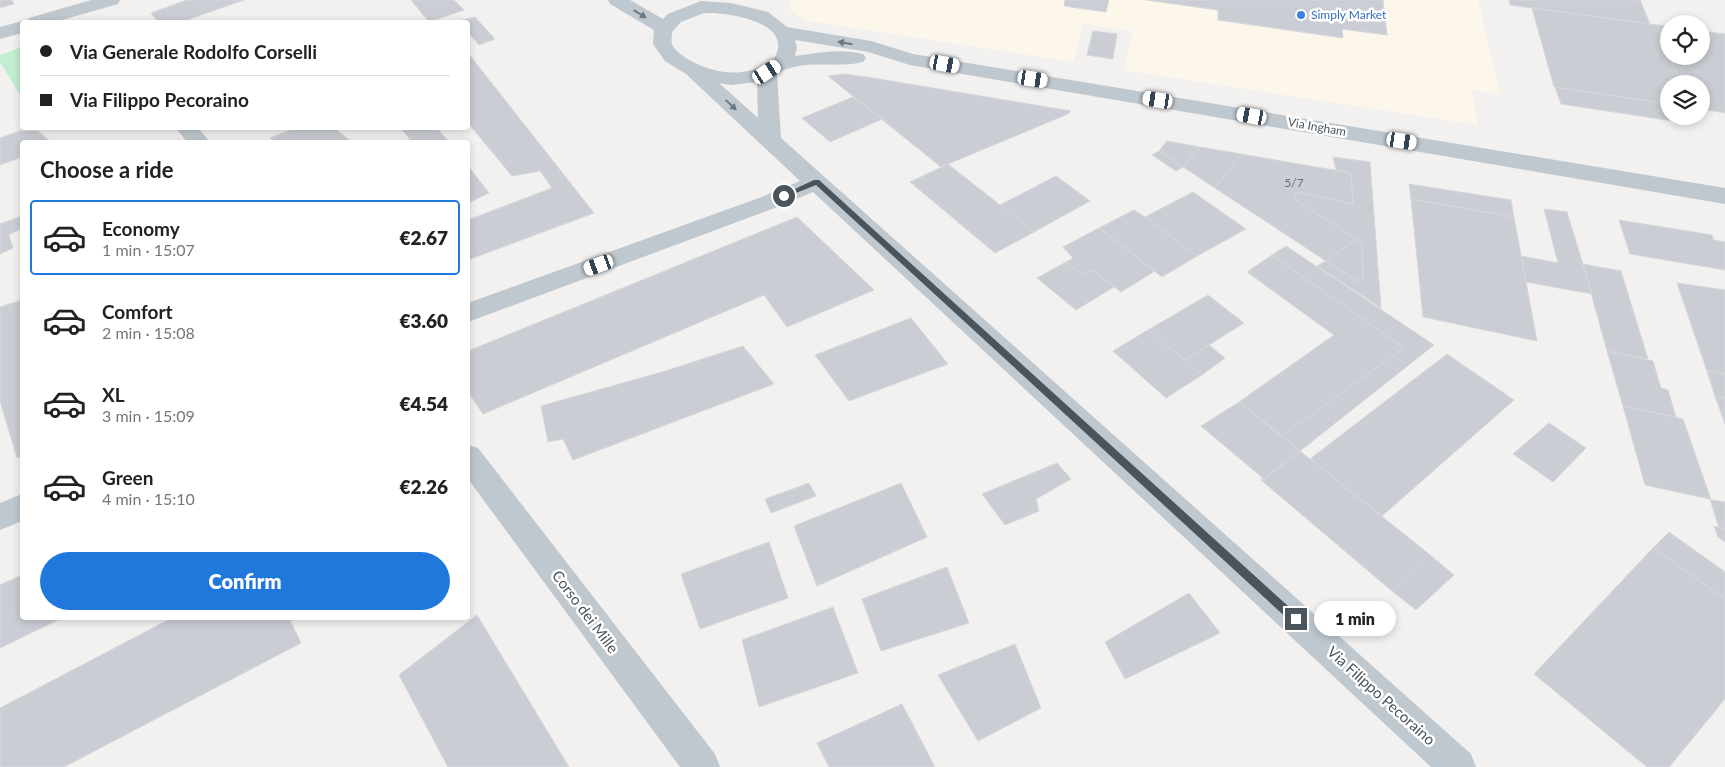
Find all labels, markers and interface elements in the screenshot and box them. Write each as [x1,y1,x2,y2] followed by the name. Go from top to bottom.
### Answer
[1311,7,1387,22] place label: Simply Market
[633,9,646,18] one-way arrow
[1295,9,1307,21] marker: Simply Market
[1660,15,1710,125] map controls
[1660,15,1710,65] button: locate
[837,38,853,46] one-way arrow
[70,40,317,63] text: Via Generale Rodolfo Corselli
[928,54,961,74] car
[750,58,783,86] car
[1017,69,1048,89] car
[1660,75,1710,125] button: layers
[70,88,249,111] text: Via Filippo Pecoraino
[1142,90,1173,110] car
[725,99,737,111] one-way arrow
[1235,106,1268,126] car
[1287,114,1347,139] street label: Via Ingham
[1386,131,1417,151] car
[40,156,174,183] text: Choose a ride
[1284,175,1304,190] house number: 5/7
[773,185,795,207] route start
[42,215,87,260] icon: car
[102,217,180,240] text: Economy
[399,226,448,249] text: €2.67
[102,240,195,259] text: 1 min · 15:07
[582,253,615,277] car
[42,298,87,343] icon: car
[102,300,173,323] text: Comfort
[399,309,448,332] text: €3.60
[102,323,195,342] text: 2 min · 15:08
[42,381,87,426] icon: car
[102,383,125,406] text: XL
[399,392,448,415] text: €4.54
[102,406,195,425] text: 3 min · 15:09
[42,464,87,509] icon: car
[102,466,153,489] text: Green
[399,475,448,498] text: €2.26
[102,489,195,508] text: 4 min · 15:10
[40,552,450,610] button: Confirm
[549,567,623,656] street label: Corso dei Mille
[1314,602,1396,636] callout: 1 min
[1285,608,1307,630] route end
[1335,609,1375,628] text: 1 min
[1324,642,1439,748] street label: Via Filippo Pecoraino

